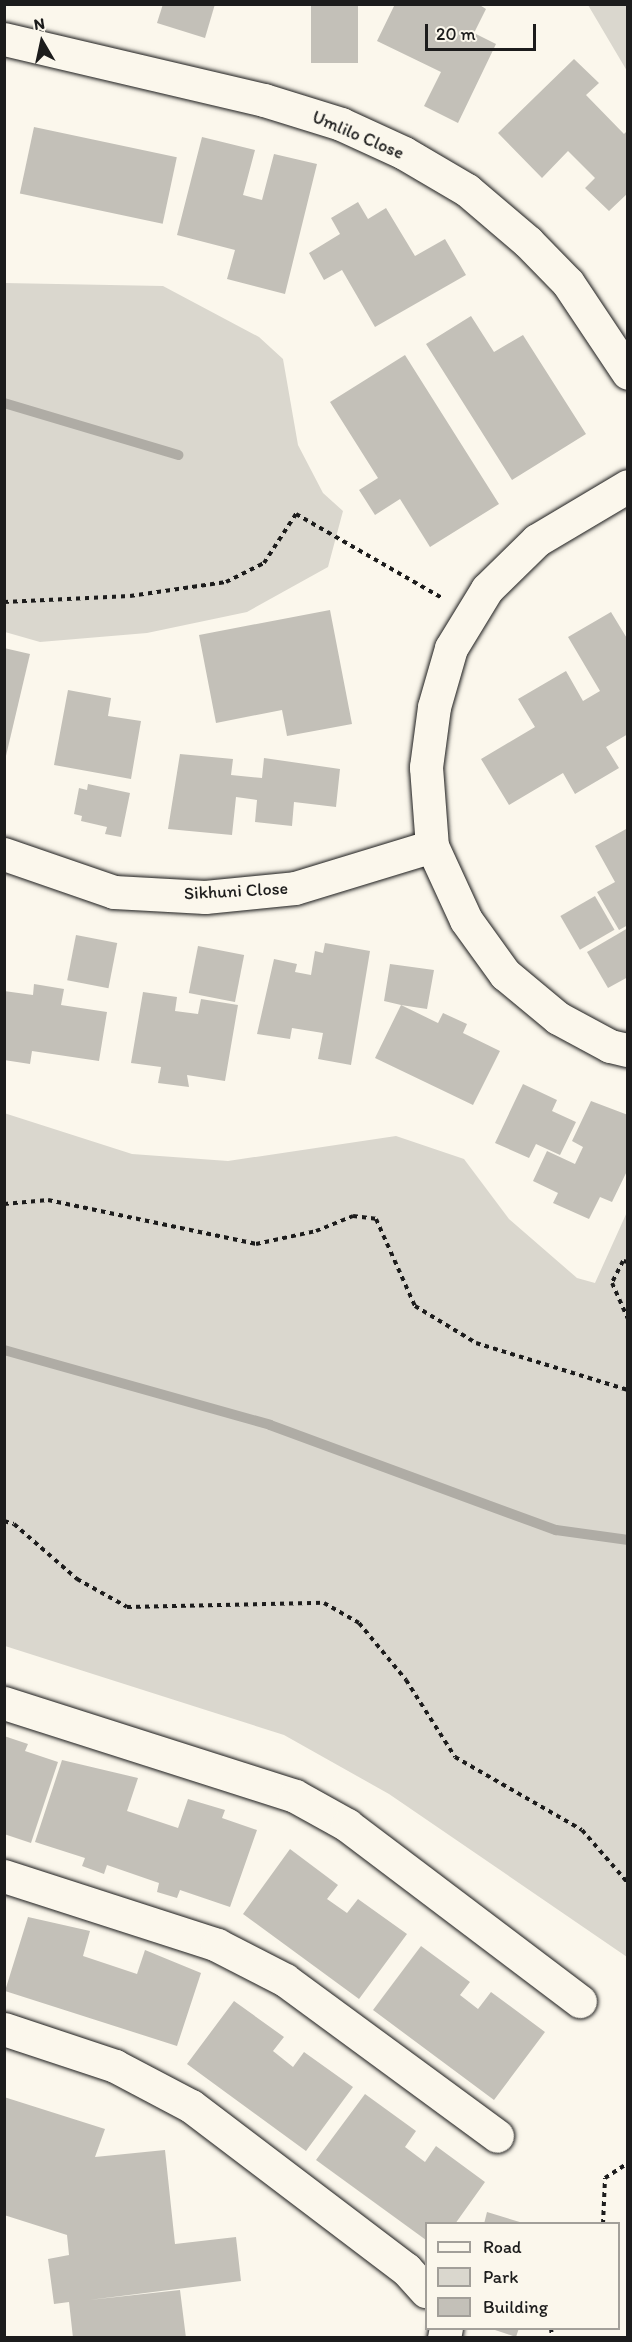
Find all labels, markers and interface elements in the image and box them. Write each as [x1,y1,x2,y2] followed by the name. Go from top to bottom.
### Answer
[12,12,72,72] north arrow
[428,12,539,50] scale bar
[32,13,46,34] text: N
[436,23,476,45] text: 20 m
[309,106,407,164] street label: Umlilo Close
[183,877,289,905] street label: Sikhuni Close
[425,2222,620,2330] legend
[483,2236,522,2258] text: Road
[483,2266,518,2288] text: Park
[483,2296,548,2318] text: Building

